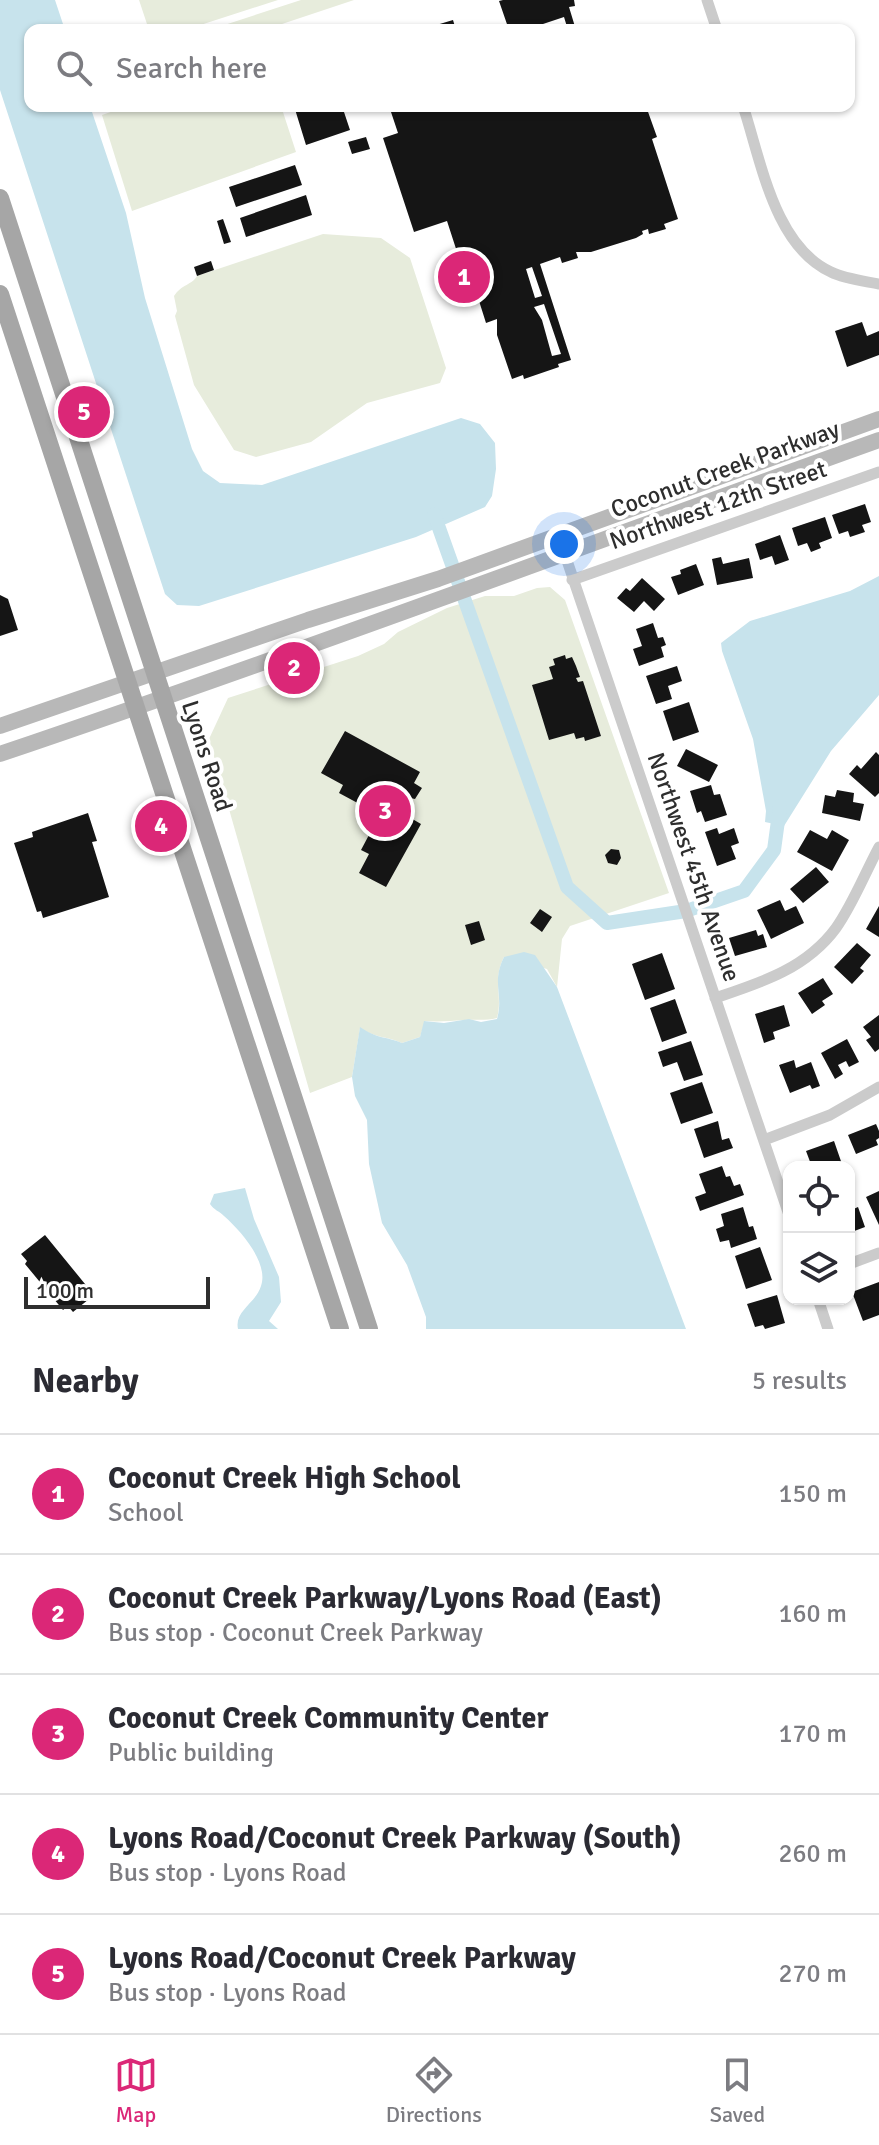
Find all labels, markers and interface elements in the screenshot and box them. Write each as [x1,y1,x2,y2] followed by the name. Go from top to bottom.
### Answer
[24,24,855,112] search box
[52,46,96,90] icon: search
[116,50,267,87] text: Search here
[438,247,490,307] pin: 1
[58,382,110,442] pin: 5
[607,414,843,524] street label: Coconut Creek Parkway
[605,454,831,556] street label: Northwest 12th Street
[544,524,584,564] your location
[268,638,320,698] pin: 2
[175,697,239,815] street label: Lyons Road
[641,749,747,985] street label: Northwest 45th Avenue
[359,781,411,841] pin: 3
[135,796,187,856] pin: 4
[783,1161,855,1305] map controls
[783,1161,855,1233] button: locate
[783,1233,855,1305] button: layers
[24,1273,210,1309] scale bar
[36,1277,94,1304] text: 100 m
[32,1360,139,1402] text: Nearby
[752,1365,847,1397] text: 5 results
[108,1460,461,1497] text: Coconut Creek High School
[51,1478,65,1510] text: 1
[778,1478,847,1510] text: 150 m
[108,1497,184,1529] text: School
[108,1580,662,1617] text: Coconut Creek Parkway/Lyons Road (East)
[51,1598,65,1630] text: 2
[778,1598,847,1630] text: 160 m
[108,1617,483,1649] text: Bus stop · Coconut Creek Parkway
[108,1700,548,1737] text: Coconut Creek Community Center
[51,1718,65,1750] text: 3
[778,1718,847,1750] text: 170 m
[108,1737,274,1769] text: Public building
[108,1820,681,1857] text: Lyons Road/Coconut Creek Parkway (South)
[51,1838,65,1870] text: 4
[778,1838,847,1870] text: 260 m
[108,1857,347,1889] text: Bus stop · Lyons Road
[108,1940,576,1977] text: Lyons Road/Coconut Creek Parkway
[51,1958,65,1990] text: 5
[778,1958,847,1990] text: 270 m
[108,1977,347,2009] text: Bus stop · Lyons Road
[114,2053,158,2128] tab: Map
[386,2053,482,2128] tab: Directions
[710,2053,765,2128] tab: Saved

